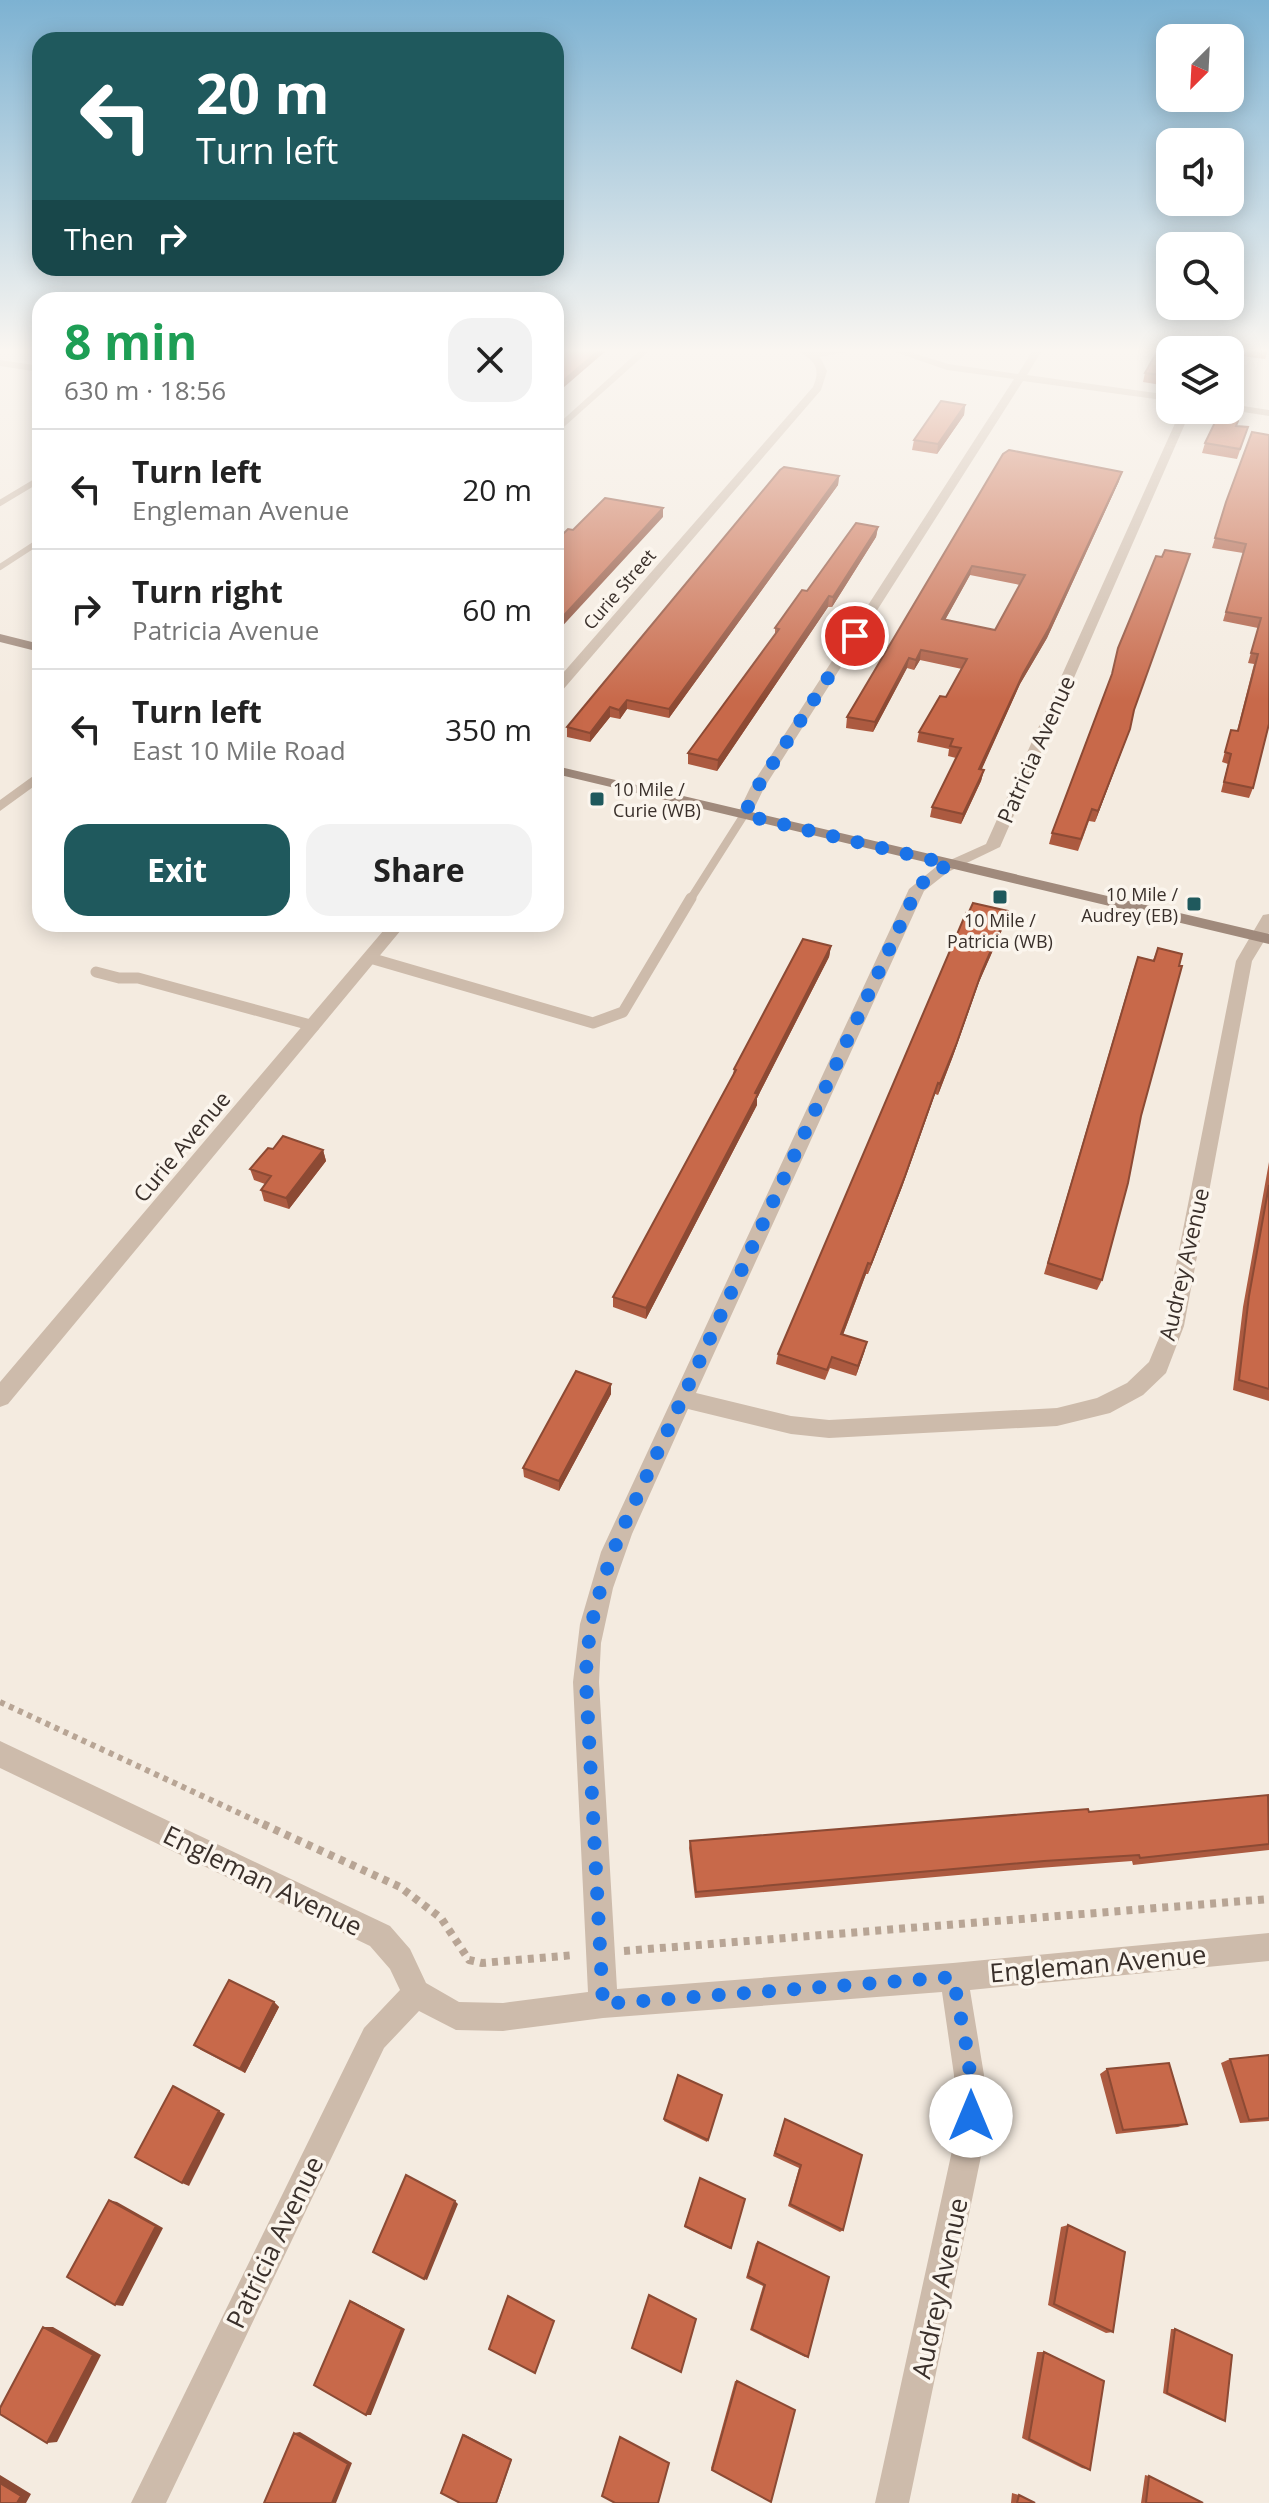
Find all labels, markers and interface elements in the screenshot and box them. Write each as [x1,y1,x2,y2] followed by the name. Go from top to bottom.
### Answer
[1156,24,1244,112] north arrow
[1156,24,1244,424] map controls
[196,54,330,130] text: 20 m
[64,64,168,168] icon: left
[196,126,338,175] text: Turn left
[1156,128,1244,216] button: sound
[150,216,194,260] icon: right
[64,218,134,259] text: Then
[1156,232,1244,320] button: search
[64,309,197,374] text: 8 min
[448,318,532,402] button: close
[1156,336,1244,424] button: layers
[64,372,226,408] text: 630 m · 18:56
[132,451,262,492] text: Turn left
[64,467,108,511] icon: left
[462,469,532,510] text: 20 m
[132,492,349,528] text: Engleman Avenue
[577,544,661,634] street label: Curie Street
[132,571,283,612] text: Turn right
[64,587,108,631] icon: right
[462,589,532,630] text: 60 m
[821,602,889,670] pin
[132,612,319,648] text: Patricia Avenue
[833,614,877,658] icon: arrive
[989,671,1081,827] street label: Patricia Avenue
[132,691,262,732] text: Turn left
[64,707,108,751] icon: left
[445,709,532,750] text: 350 m
[132,732,346,768] text: East 10 Mile Road
[613,777,701,822] place label: 10 Mile / Curie (WB)
[588,790,606,808] marker: 10 Mile / Curie (WB)
[64,824,290,916] button: Exit
[306,824,532,916] button: Share
[1081,882,1178,927] place label: 10 Mile / Audrey (EB)
[991,888,1009,906] marker: 10 Mile / Patricia (WB)
[1185,895,1203,913] marker: 10 Mile / Audrey (EB)
[947,908,1053,953] place label: 10 Mile / Patricia (WB)
[126,1084,236,1208] street label: Curie Avenue
[1151,1185,1215,1343] street label: Audrey Avenue
[157,1816,369,1944] street label: Engleman Avenue
[988,1936,1208,1990] street label: Engleman Avenue
[929,2074,1013,2158] position arrow
[217,2150,331,2334] street label: Patricia Avenue
[902,2194,976,2382] street label: Audrey Avenue

